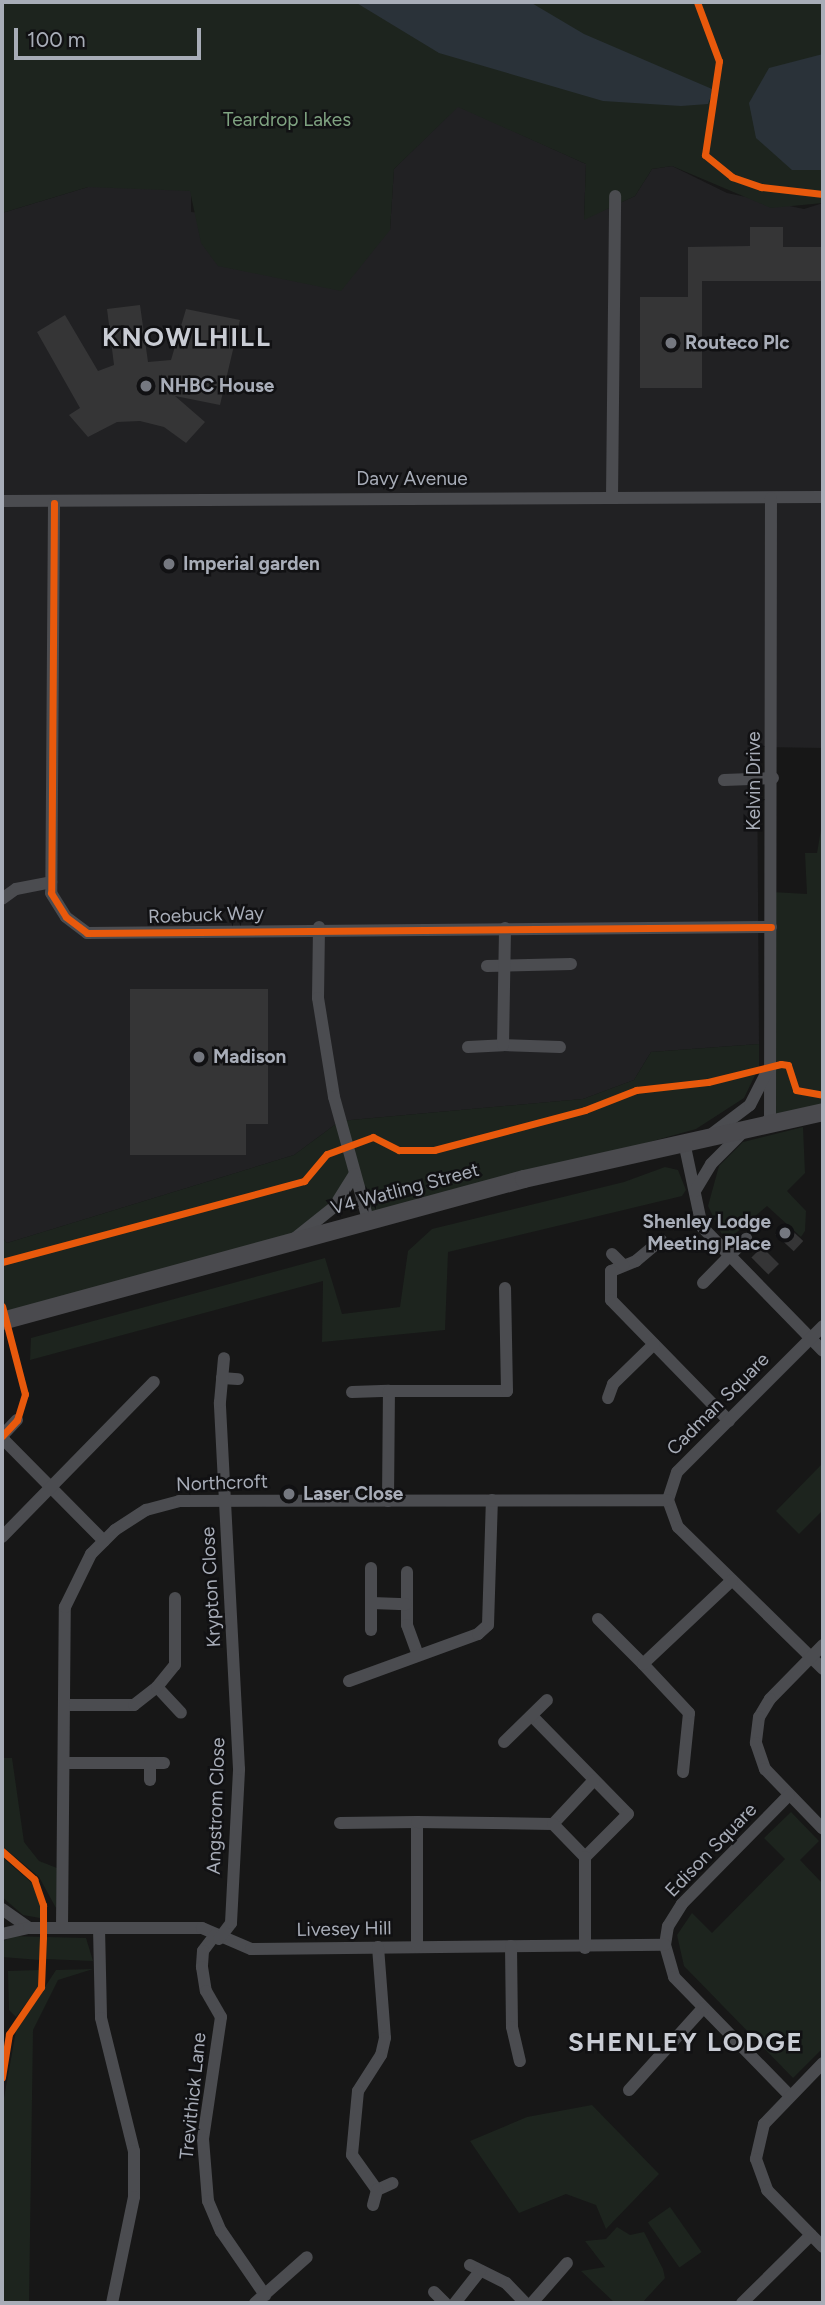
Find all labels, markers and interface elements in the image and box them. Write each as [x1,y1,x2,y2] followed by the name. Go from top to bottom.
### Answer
[18,14,205,58] scale bar
[27,27,86,52] text: 100 m
[223,109,351,131] park label: Teardrop Lakes
[103,322,271,354] district label: KNOWLHILL
[685,332,790,354] place label: Routeco Plc
[663,335,679,351] marker: Routeco Plc
[160,375,274,397] place label: NHBC House
[138,378,154,394] marker: NHBC House
[356,468,468,490] street label: Davy Avenue
[183,553,320,575] place label: Imperial garden
[161,556,177,572] marker: Imperial garden
[743,731,765,831] street label: Kelvin Drive
[148,902,264,928] street label: Roebuck Way
[213,1046,286,1068] place label: Madison
[191,1049,207,1065] marker: Madison
[329,1158,481,1220] street label: V4 Watling Street
[643,1211,771,1255] place label: Shenley Lodge Meeting Place
[777,1225,793,1241] marker: Shenley Lodge Meeting Place
[662,1348,774,1460] street label: Cadman Square
[176,1470,268,1496] street label: Northcroft
[303,1483,403,1505] place label: Laser Close
[281,1486,297,1502] marker: Laser Close
[196,1526,226,1648] street label: Krypton Close
[202,1737,230,1875] street label: Angstrom Close
[661,1798,761,1902] street label: Edison Square
[296,1917,392,1941] street label: Livesey Hill
[570,2027,802,2059] district label: SHENLEY LODGE
[175,2031,211,2161] street label: Trevithick Lane

